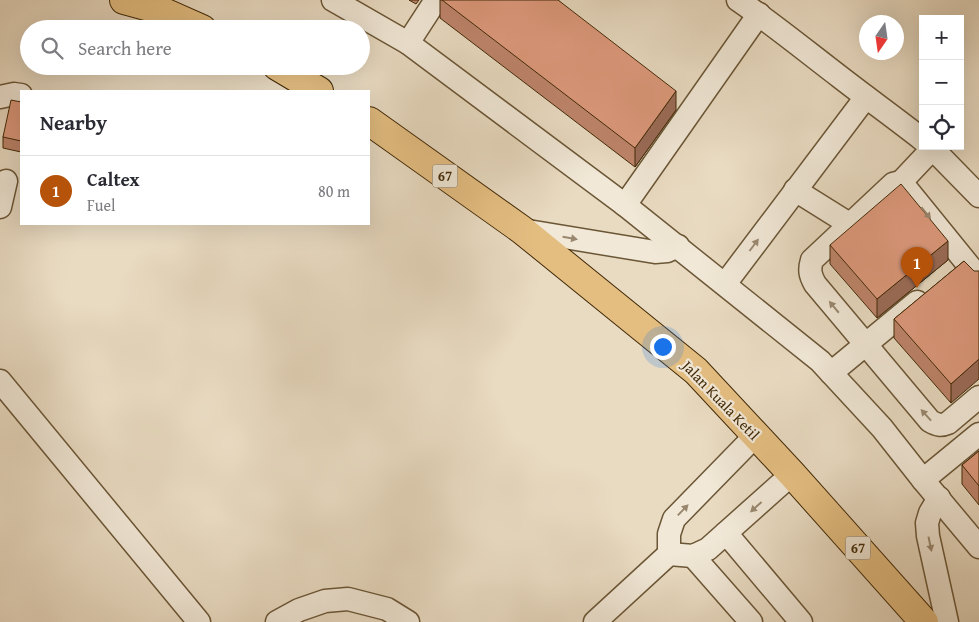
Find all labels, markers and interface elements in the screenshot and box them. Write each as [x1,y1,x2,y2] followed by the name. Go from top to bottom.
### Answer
[859,15,904,60] north arrow
[919,15,964,150] map controls
[919,15,964,60] button: +
[20,20,370,75] search box
[38,34,66,62] icon: search
[78,34,172,62] text: Search here
[919,60,964,105] button: −
[919,105,964,150] button: locate
[40,107,107,138] text: Nearby
[87,165,140,193] text: Caltex
[432,165,458,188] road number: 67
[52,179,60,203] text: 1
[318,179,350,203] text: 80 m
[87,193,115,217] text: Fuel
[920,206,931,219] one-way arrow
[562,235,578,243] one-way arrow
[749,239,760,252] one-way arrow
[901,247,933,288] pin: 1
[829,300,840,313] one-way arrow
[650,334,676,360] your location
[676,354,764,444] street label: Jalan Kuala Ketil
[920,410,932,422] one-way arrow
[749,501,762,512] one-way arrow
[677,504,689,516] one-way arrow
[846,536,870,560] road number: 67
[926,537,934,552] one-way arrow

